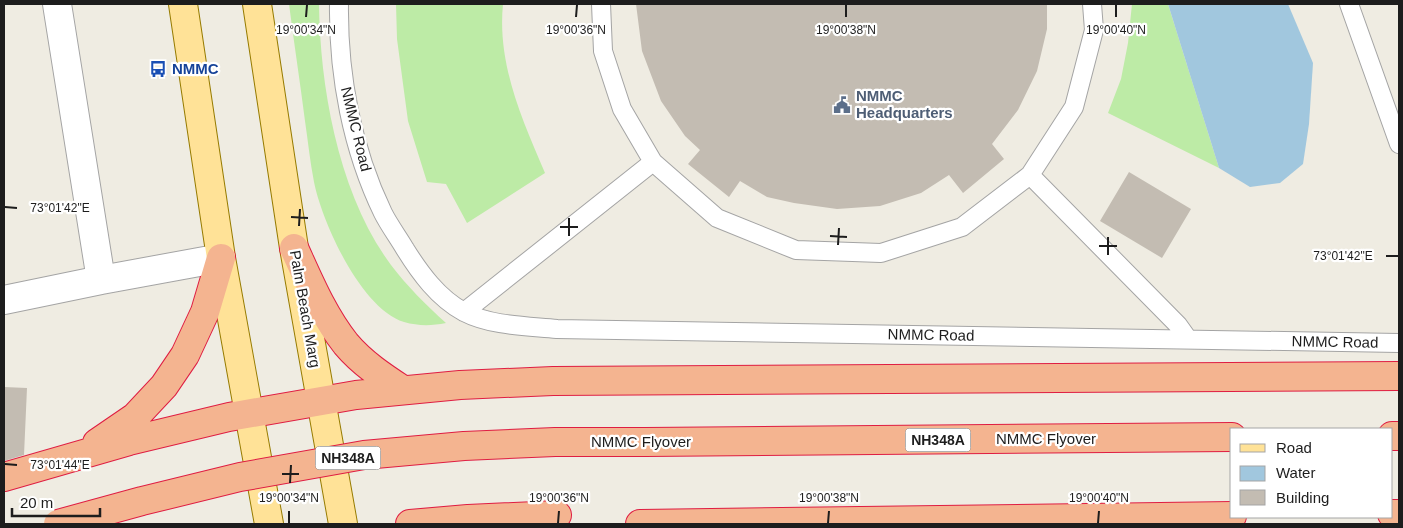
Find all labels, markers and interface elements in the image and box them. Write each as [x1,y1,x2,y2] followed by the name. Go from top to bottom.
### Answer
[276,23,336,37] text: 19°00'34"N
[546,23,606,37] text: 19°00'36"N
[816,23,876,37] text: 19°00'38"N
[1086,23,1146,37] text: 19°00'40"N
[148,59,168,79] bus stop icon: NMMC
[172,60,219,77] place label: NMMC
[338,85,375,173] street label: NMMC Road
[856,87,953,121] place label: NMMC Headquarters
[832,95,852,115] public building icon: NMMC Headquarters
[30,201,90,215] text: 73°01'42"E
[287,249,324,369] street label: Palm Beach Marg
[1313,249,1373,263] text: 73°01'42"E
[888,325,974,344] street label: NMMC Road
[1292,332,1378,351] street label: NMMC Road
[906,428,970,452] road number: NH348A
[1230,428,1393,518] legend
[996,430,1096,447] street label: NMMC Flyover
[591,433,691,450] street label: NMMC Flyover
[1276,439,1312,456] text: Road
[316,446,380,469] road number: NH348A
[30,458,90,472] text: 73°01'44"E
[1276,464,1315,481] text: Water
[12,486,100,518] scale bar
[1276,489,1329,506] text: Building
[259,491,319,505] text: 19°00'34"N
[529,491,589,505] text: 19°00'36"N
[799,491,859,505] text: 19°00'38"N
[1069,491,1129,505] text: 19°00'40"N
[20,494,53,511] text: 20 m

